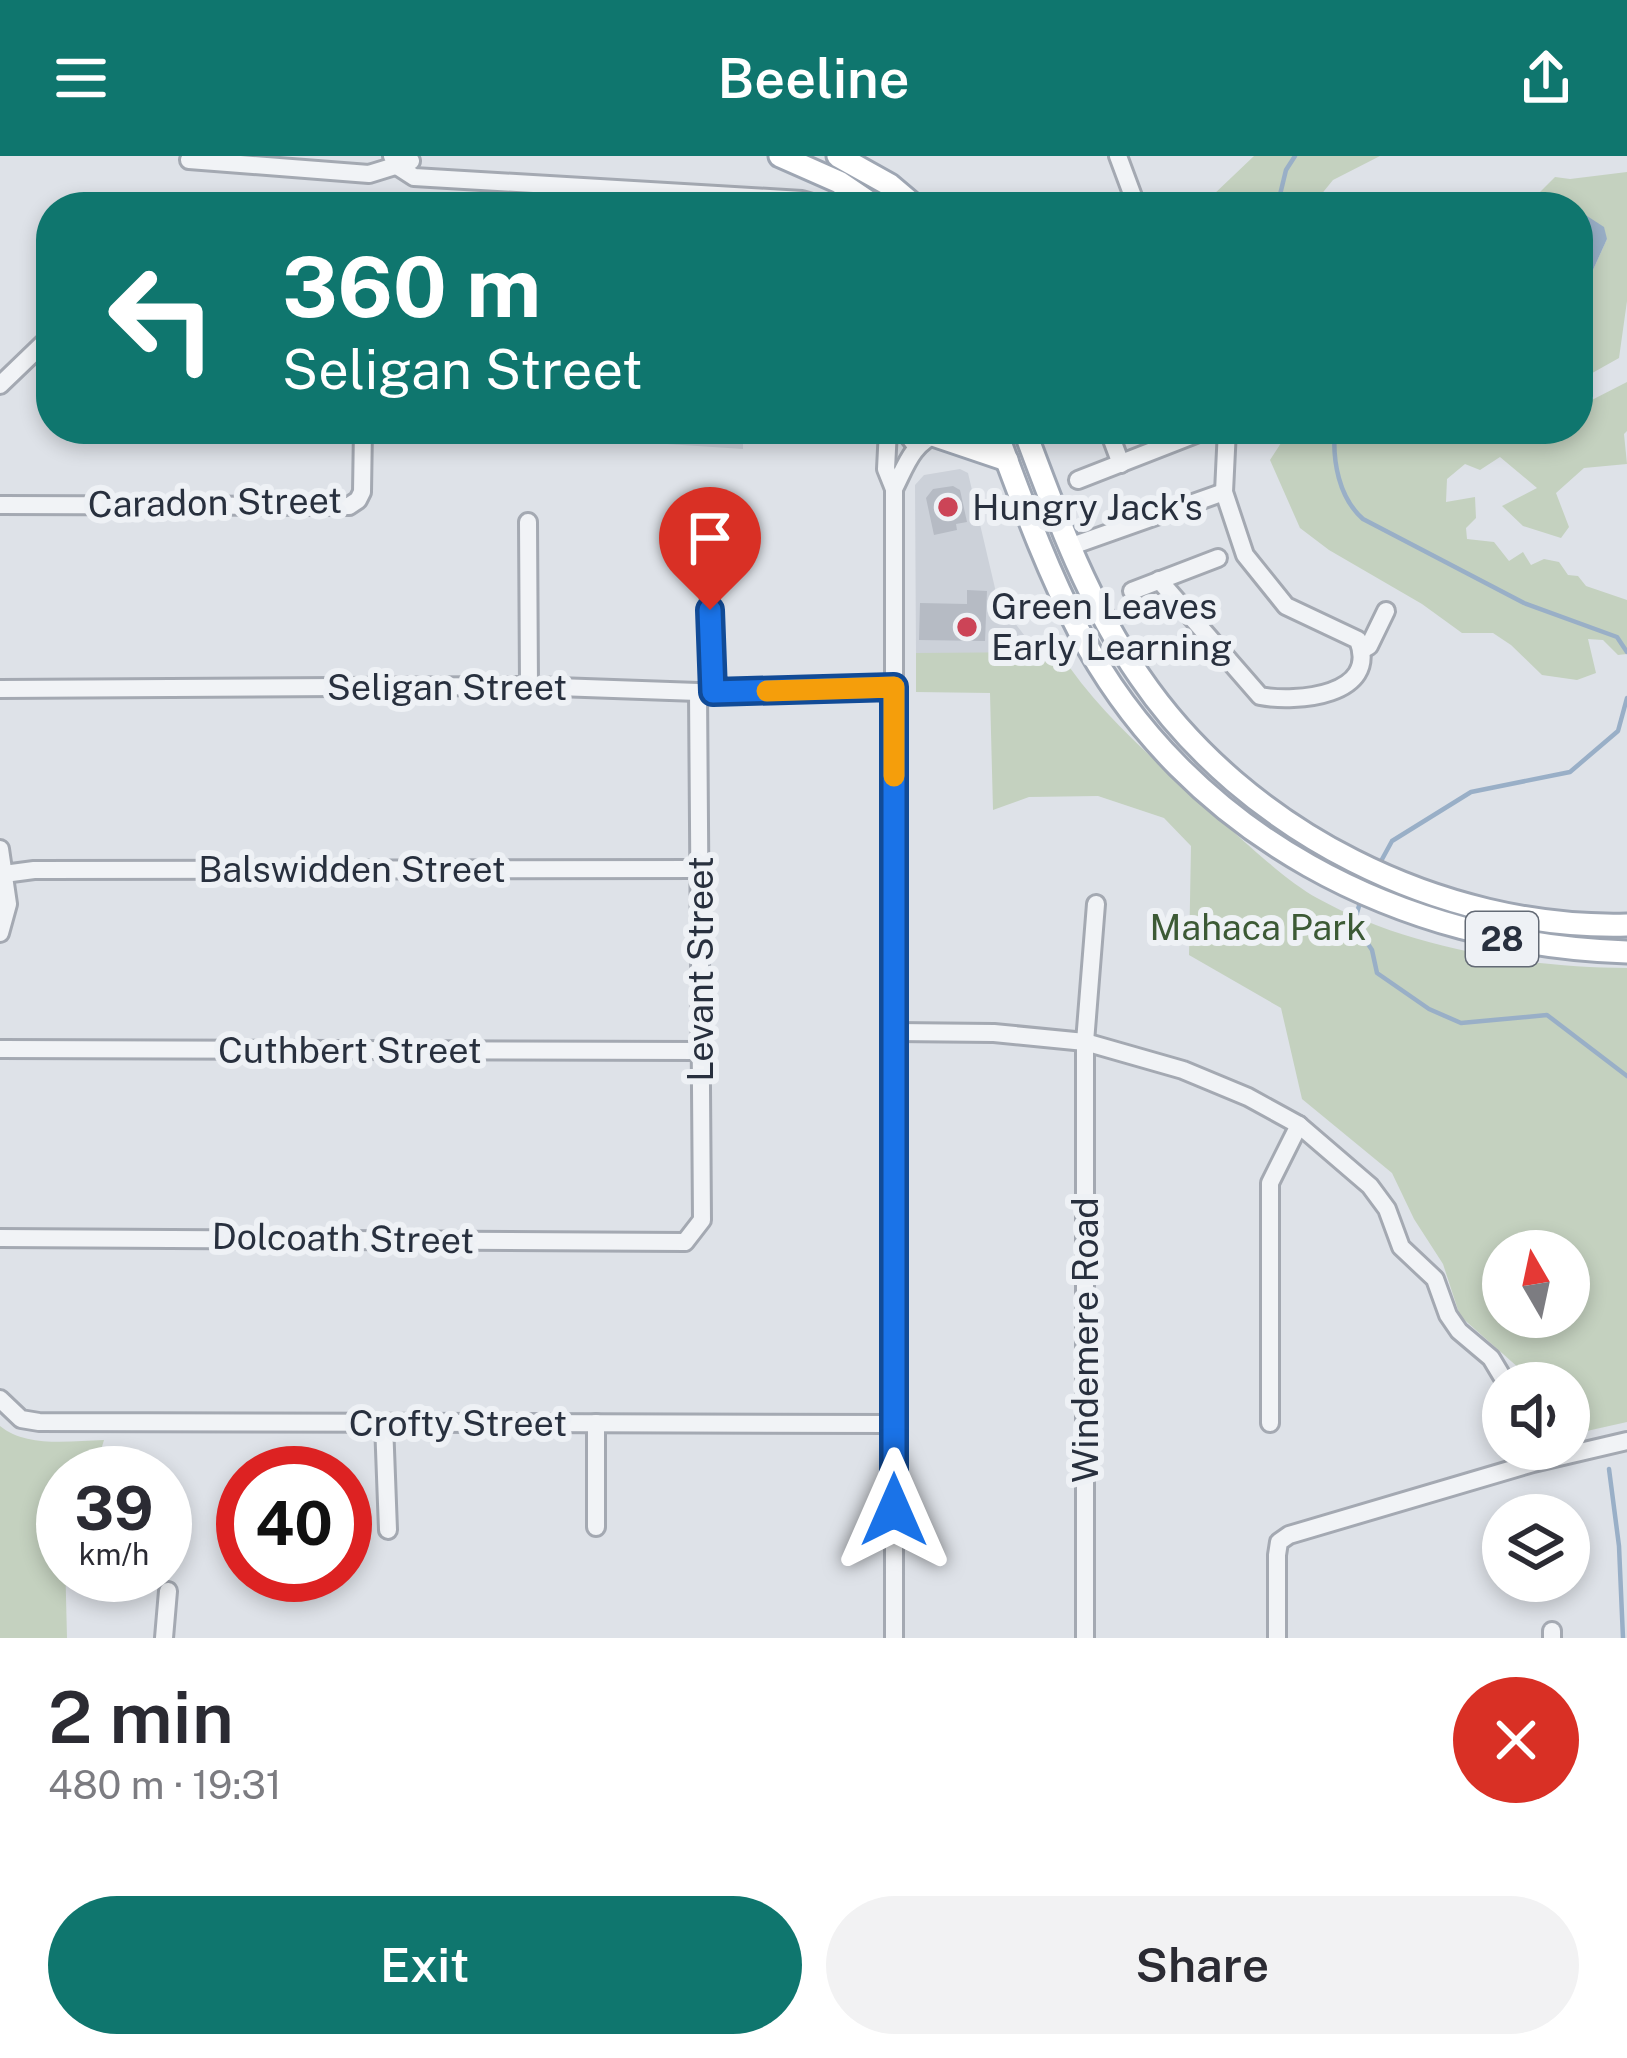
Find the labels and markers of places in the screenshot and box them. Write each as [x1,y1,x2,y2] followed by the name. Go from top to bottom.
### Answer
[972,486,1203,528] place label: Hungry Jack's
[659,487,761,610] pin
[935,494,961,520] marker: Hungry Jack's
[991,585,1232,668] place label: Green Leaves Early Learning
[954,614,980,640] marker: Green Leaves Early Learning

